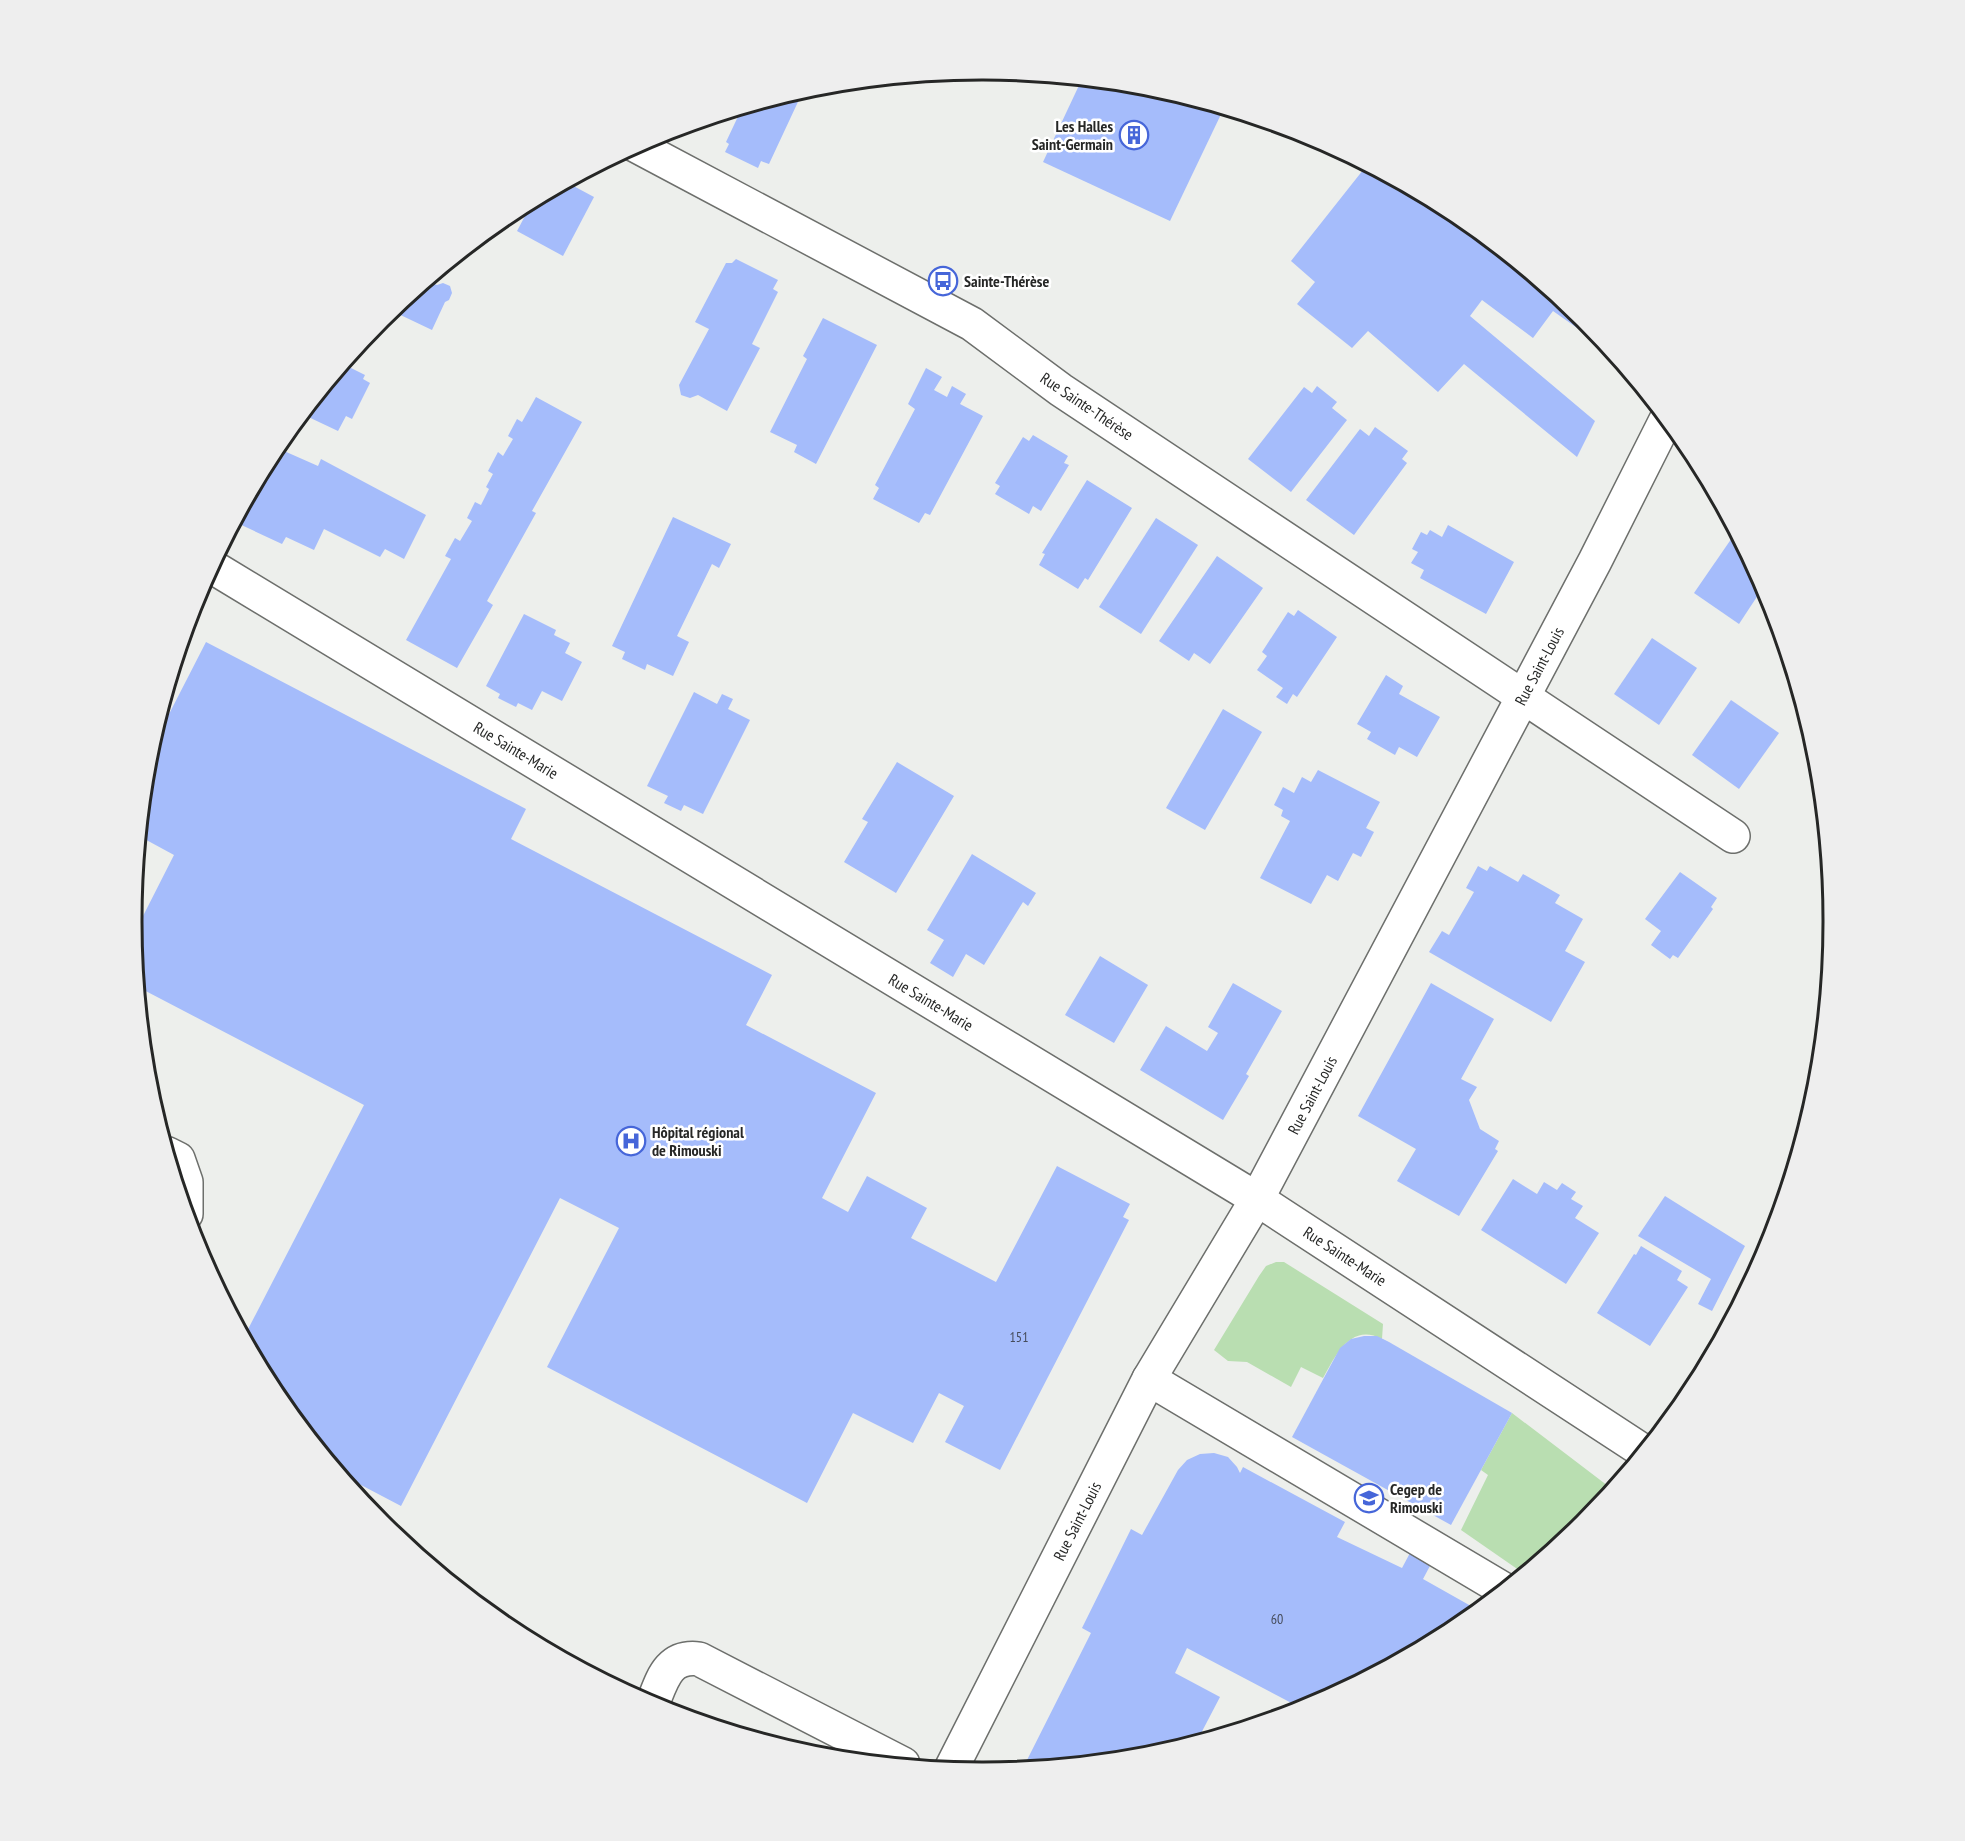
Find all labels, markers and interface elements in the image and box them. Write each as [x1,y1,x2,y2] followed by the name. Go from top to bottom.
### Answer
[1032,116,1113,154] place label: Les Halles Saint-Germain
[1118,119,1150,151] building icon: Les Halles Saint-Germain
[927,265,959,297] bus stop icon: Sainte-Thérèse
[964,271,1049,291] place label: Sainte-Thérèse
[1037,368,1137,444] street label: Rue Sainte-Thérèse
[1510,623,1568,709] street label: Rue Saint-Louis
[470,717,562,783] street label: Rue Sainte-Marie
[885,969,977,1035] street label: Rue Sainte-Marie
[1283,1052,1341,1138] street label: Rue Saint-Louis
[652,1122,744,1160] place label: Hôpital régional de Rimouski
[615,1125,647,1157] hospital icon: Hôpital régional de Rimouski
[1300,1222,1390,1290] street label: Rue Sainte-Marie
[1010,1328,1028,1346] house number: 151
[1049,1478,1105,1564] street label: Rue Saint-Louis
[1390,1479,1443,1517] place label: Cegep de Rimouski
[1353,1482,1385,1514] school or university icon: Cegep de Rimouski
[1271,1610,1283,1628] house number: 60

